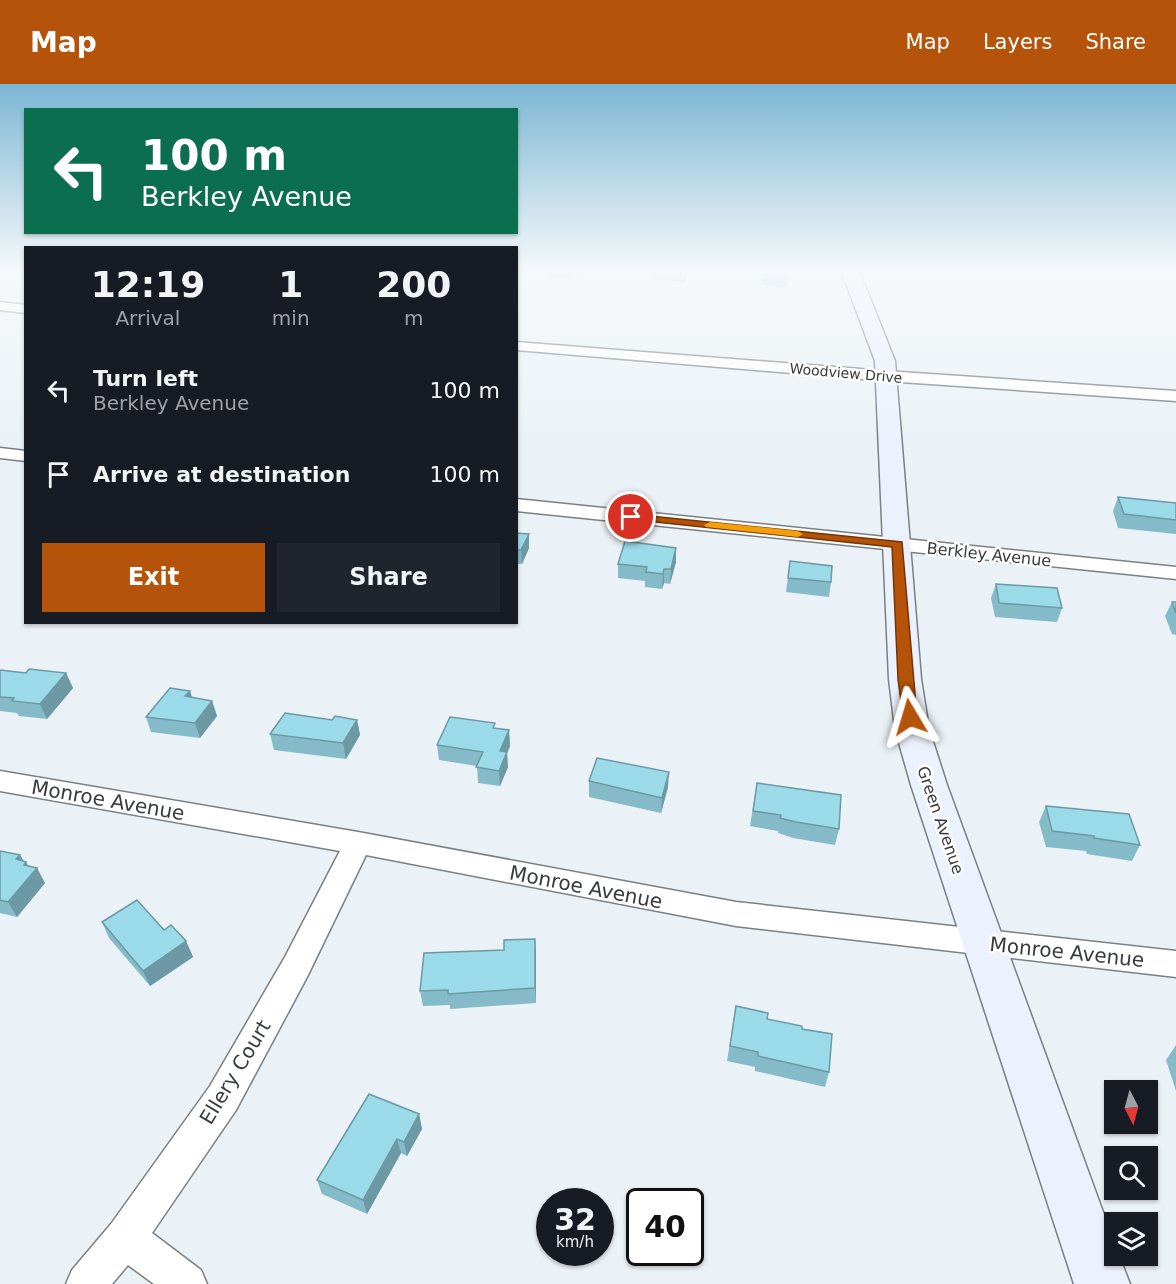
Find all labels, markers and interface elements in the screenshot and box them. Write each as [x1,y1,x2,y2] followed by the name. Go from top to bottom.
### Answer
[30,26,97,59] text: Map
[906,30,950,54] text: Map
[983,30,1052,54] text: Layers
[1085,30,1146,54] text: Share
[141,131,287,180] text: 100 m
[42,132,120,210] icon: left
[141,181,352,212] text: Berkley Avenue
[91,264,205,305] text: 12:19
[278,264,303,305] text: 1
[376,264,451,305] text: 200
[115,306,180,330] text: Arrival
[272,306,310,330] text: min
[404,306,424,330] text: m
[789,360,903,386] street label: Woodview Drive
[93,366,198,391] text: Turn left
[42,374,75,407] icon: left
[430,378,500,403] text: 100 m
[93,391,249,415] text: Berkley Avenue
[42,458,75,491] icon: arrive
[93,462,350,487] text: Arrive at destination
[430,462,500,487] text: 100 m
[605,491,656,542] pin
[614,500,647,533] icon: arrive
[926,539,1052,570] street label: Berkley Avenue
[42,543,265,612] button: Exit
[277,543,500,612] button: Share
[878,685,942,749] position arrow
[913,764,968,877] street label: Green Avenue
[30,775,186,825] street label: Monroe Avenue
[508,860,664,914] street label: Monroe Avenue
[989,932,1145,972] street label: Monroe Avenue
[194,1015,276,1129] street label: Ellery Court
[1104,1080,1158,1134] north arrow
[1104,1080,1158,1266] map controls
[1104,1146,1158,1200] button: search
[626,1188,704,1266] speed limit sign: 40
[554,1202,596,1237] text: 32
[1104,1212,1158,1266] button: layers
[556,1233,594,1251] text: km/h

